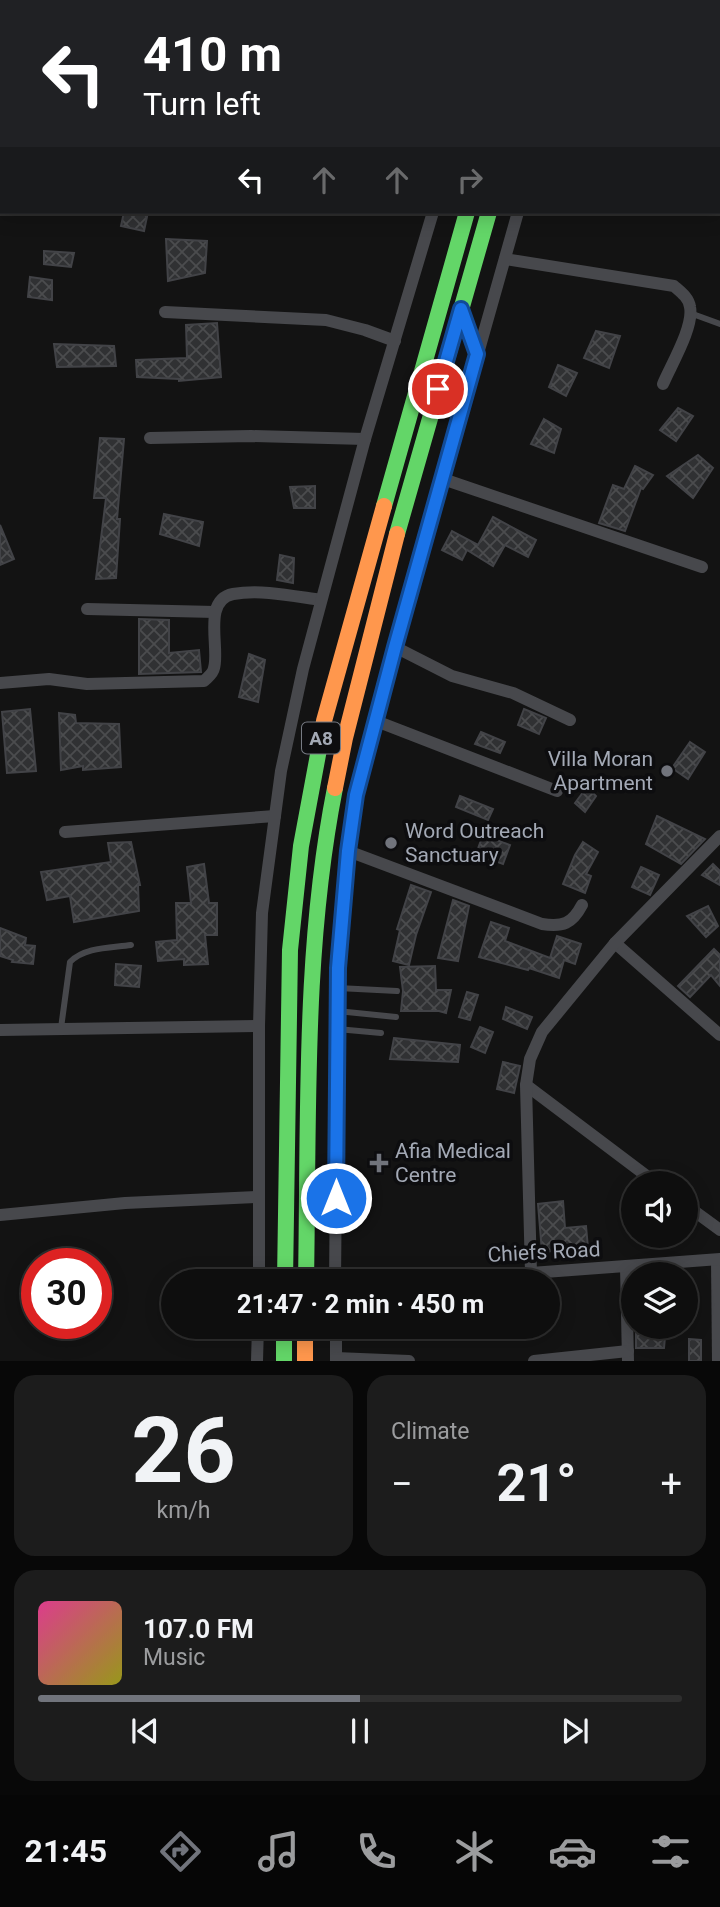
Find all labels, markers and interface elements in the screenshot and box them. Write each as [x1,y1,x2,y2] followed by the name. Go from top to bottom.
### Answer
[143,26,282,83] text: 410 m
[28,28,119,119] icon: left
[143,85,261,123] text: Turn left
[232,161,270,199] icon: left
[305,161,343,199] icon: ahead
[378,161,416,199] icon: ahead
[451,161,489,199] icon: right
[408,359,468,419] pin
[419,370,457,408] icon: arrive
[302,722,340,754] road number: A8
[548,747,653,795] place label: Villa Moran Apartment
[659,763,675,779] marker: Villa Moran Apartment
[405,819,544,867] place label: Word Outreach Sanctuary
[383,835,399,851] marker: Word Outreach Sanctuary
[395,1139,511,1187] place label: Afia Medical Centre
[369,1153,389,1173] marker: Afia Medical Centre
[299,1161,373,1235] position arrow
[621,1171,698,1339] map controls
[621,1171,698,1248] button: sound
[487,1237,601,1267] street label: Chiefs Road
[21,1248,112,1339] speed limit sign: 30
[621,1262,698,1339] button: layers
[237,1289,484,1319] text: 21:47 · 2 min · 450 m
[131,1398,236,1504] text: 26
[391,1418,470,1445] text: Climate
[497,1453,577,1514] text: 21°
[391,1462,413,1506] text: −
[660,1462,682,1506] text: +
[157,1497,211,1524] text: km/h
[143,1614,254,1644] text: 107.0 FM
[143,1644,205,1671] text: Music
[126,1712,164,1750] icon: previous
[341,1712,379,1750] icon: pause
[556,1712,594,1750] icon: next
[156,1827,205,1876] icon: directions
[254,1827,303,1876] icon: music
[352,1827,401,1876] icon: phone
[450,1827,499,1876] icon: climate
[548,1827,597,1876] icon: car
[646,1827,695,1876] icon: filters
[25,1832,107,1870] text: 21:45

